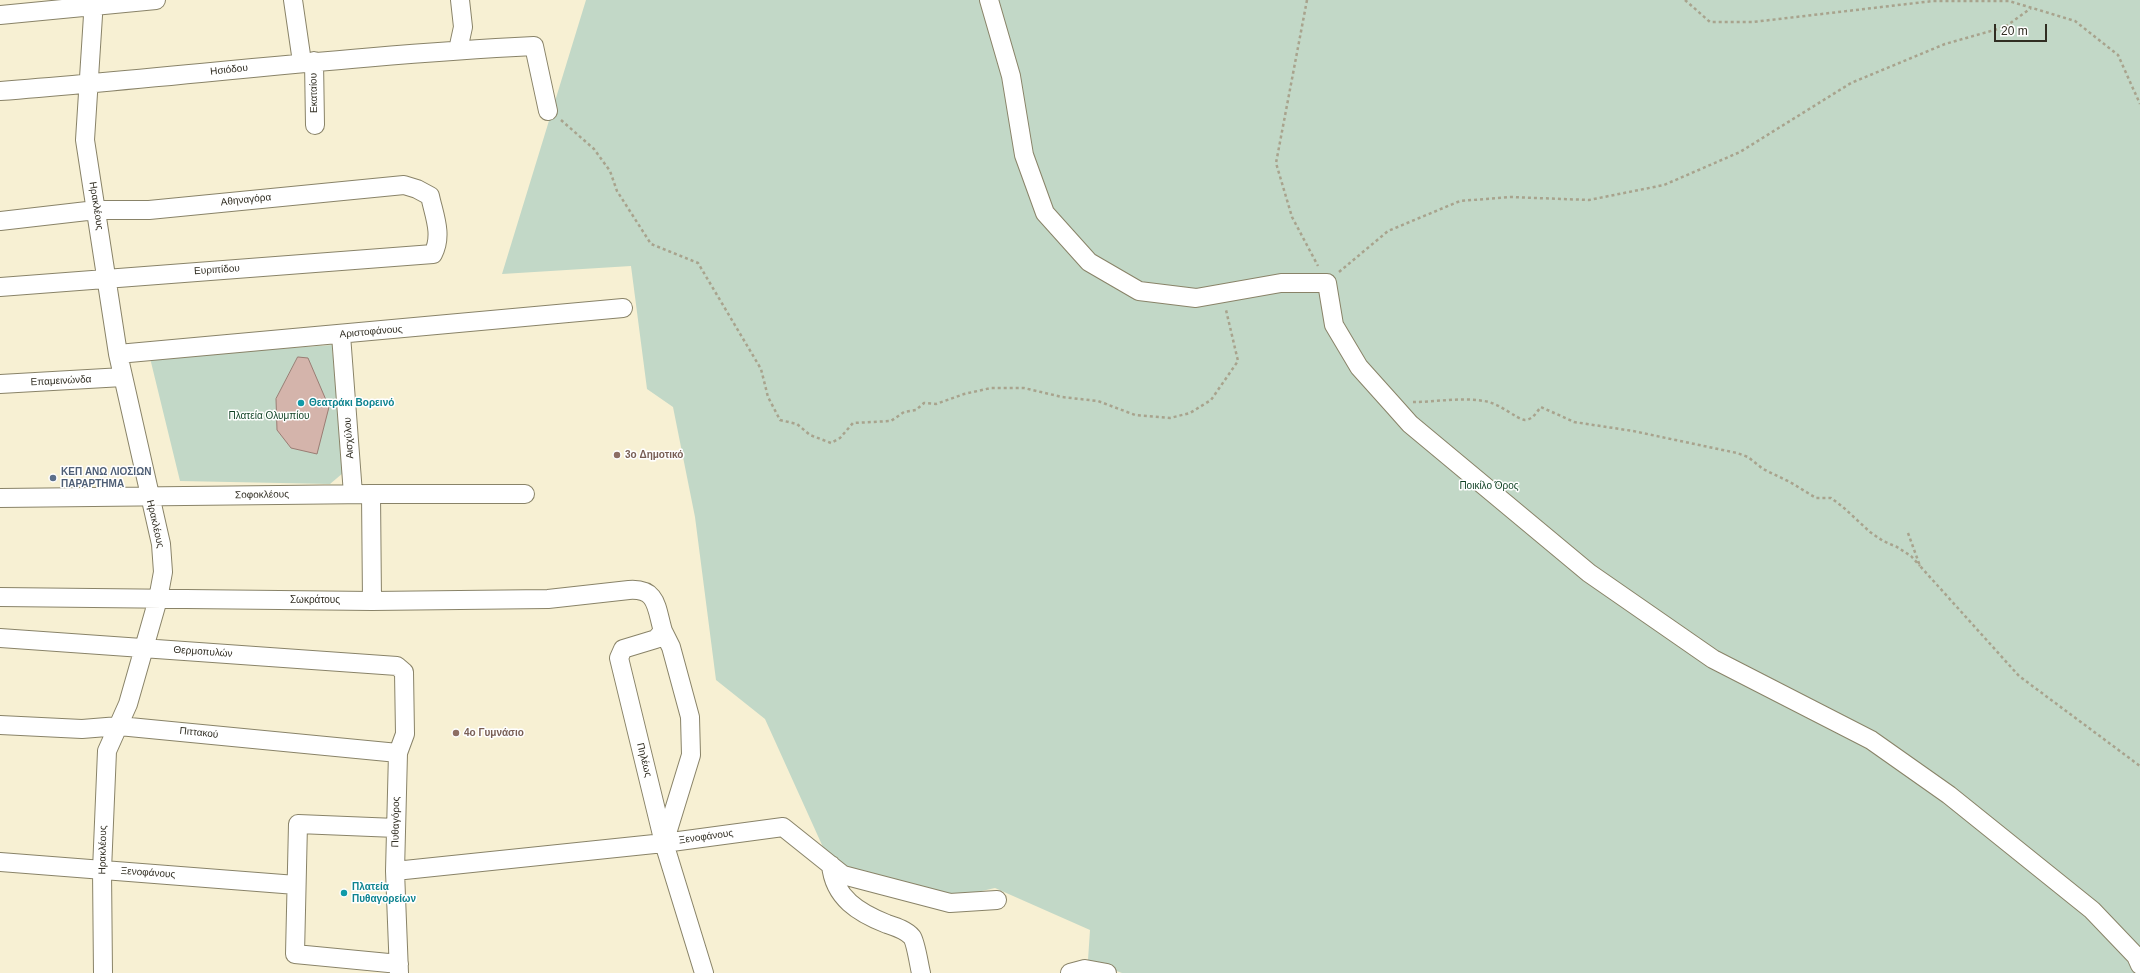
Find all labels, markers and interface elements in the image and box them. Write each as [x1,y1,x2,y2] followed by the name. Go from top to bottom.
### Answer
[1996,16,2049,42] scale bar
[2001,24,2028,38] text: 20 m
[210,62,248,78] street label: Ησιόδου
[308,73,320,113] street label: Εκαταίου
[86,181,106,231] street label: Ηρακλέους
[220,191,272,209] street label: Αθηναγόρα
[194,262,240,278] street label: Ευριπίδου
[339,323,403,341] street label: Αριστοφάνους
[30,373,92,389] street label: Επαμεινώνδα
[309,397,394,409] place label: Θεατράκι Βορεινό
[296,398,306,408] marker: Θεατράκι Βορεινό
[229,410,309,422] park label: Πλατεία Ολυμπίου
[342,417,356,459] street label: Αισχύλου
[625,449,683,461] place label: 3ο Δημοτικό
[612,450,622,460] marker: 3ο Δημοτικό
[61,466,151,490] place label: ΚΕΠ ΑΝΩ ΛΙΟΣΙΩΝ ΠΑΡΑΡΤΗΜΑ
[48,473,58,483] marker: ΚΕΠ ΑΝΩ ΛΙΟΣΙΩΝ ΠΑΡΑΡΤΗΜΑ
[1459,480,1519,492] park label: Ποικίλο Όρος
[235,489,289,501] street label: Σοφοκλέους
[144,499,166,549] street label: Ηρακλέους
[290,594,340,606] street label: Σωκράτους
[173,644,233,660] street label: Θερμοπυλών
[179,725,219,741] street label: Πιττακού
[464,727,524,739] place label: 4ο Γυμνάσιο
[451,728,461,738] marker: 4ο Γυμνάσιο
[634,742,654,778] street label: Πηλέως
[390,797,402,847] street label: Πυθαγόρος
[97,825,109,875] street label: Ηρακλέους
[678,827,734,847] street label: Ξενοφάνους
[120,865,176,881] street label: Ξενοφάνους
[352,881,416,904] place label: Πλατεία Πυθαγορείων
[339,888,349,898] marker: Πλατεία Πυθαγορείων

